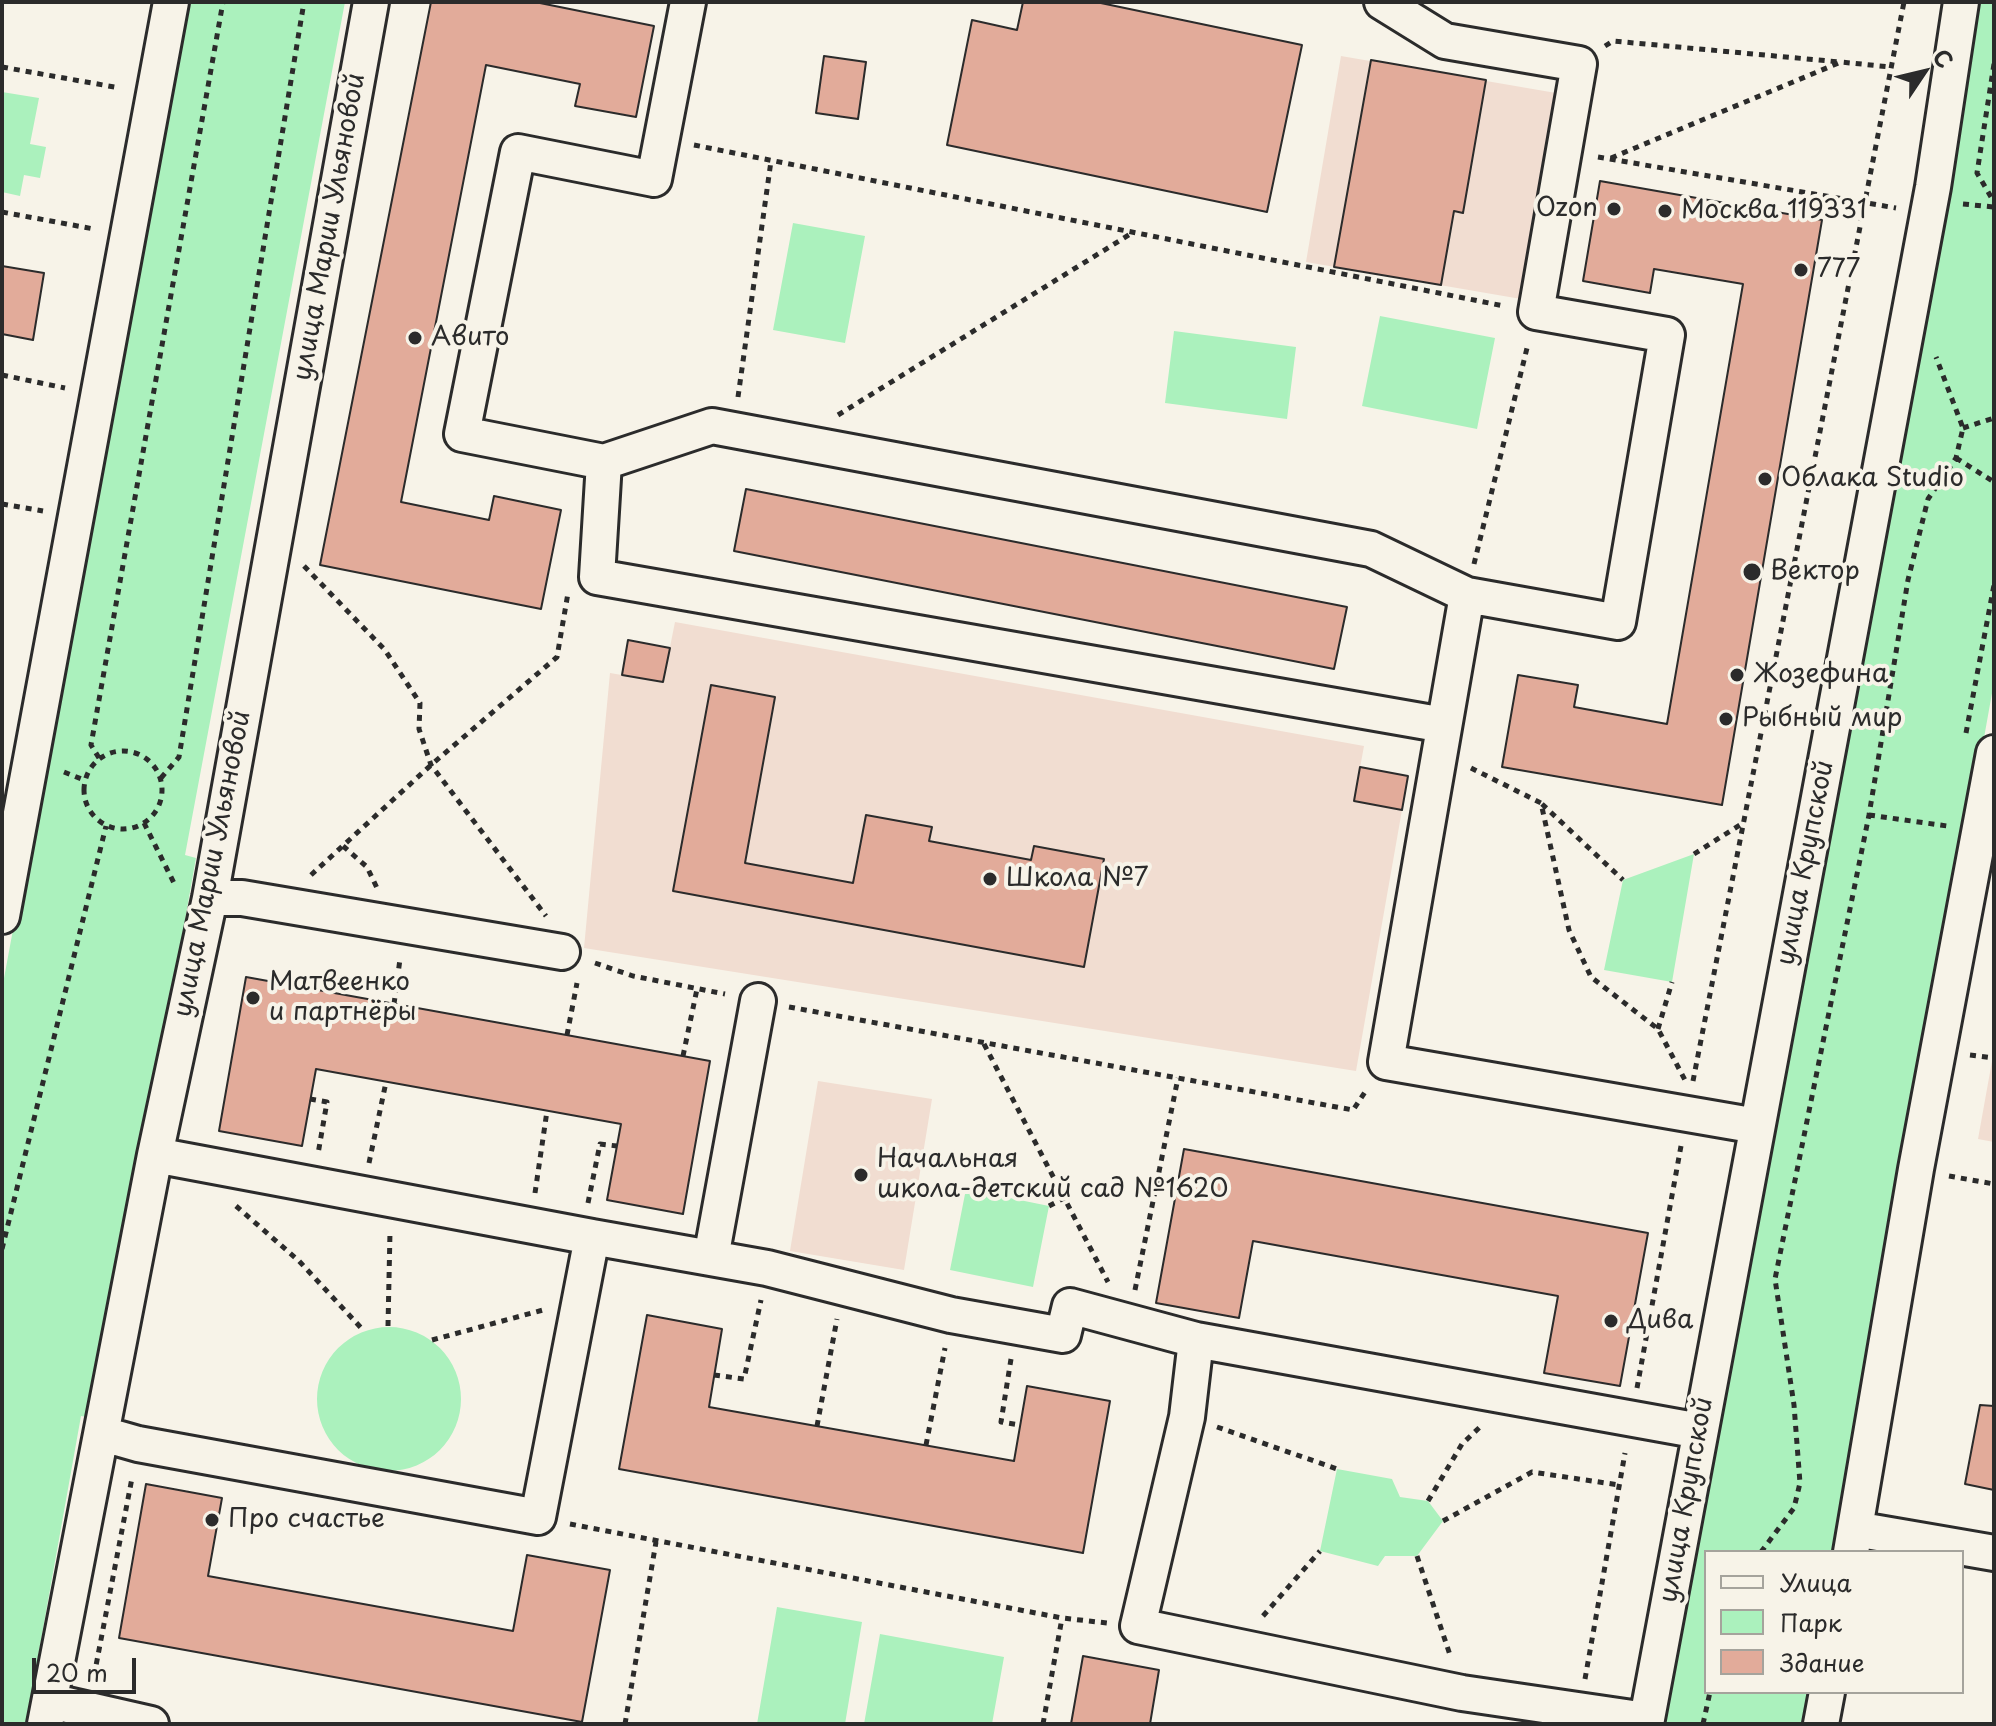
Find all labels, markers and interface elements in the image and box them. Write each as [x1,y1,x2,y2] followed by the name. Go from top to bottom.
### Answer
[1884,32,1964,112] north arrow
[1926,42,1962,74] text: С
[288,71,372,383] street label: улица Марии Ульяновой
[1536,193,1598,225] place label: Ozon
[1681,195,1867,227] place label: Москва 119331
[1605,200,1623,218] marker: Ozon
[1656,202,1674,220] marker: Москва 119331
[1817,254,1860,286] place label: 777
[1792,261,1810,279] marker: 777
[431,322,510,354] place label: Авито
[406,329,424,347] marker: Авито
[1781,463,1964,495] place label: Облака Studio
[1756,470,1774,488] marker: Облака Studio
[1770,556,1860,588] place label: Вектор
[1741,561,1763,583] marker: Вектор
[1753,659,1888,691] place label: Жозефина
[1728,666,1746,684] marker: Жозефина
[1742,703,1902,735] place label: Рыбный мир
[168,708,258,1020] street label: улица Марии Ульяновой
[1717,710,1735,728] marker: Рыбный мир
[1771,758,1841,968] street label: улица Крупской
[1006,863,1149,895] place label: Школа №7
[981,870,999,888] marker: Школа №7
[269,967,416,1028] place label: Матвеенко и партнёры
[244,989,262,1007] marker: Матвеенко и партнёры
[877,1144,1228,1206] place label: Начальная школа-детский сад №1620
[852,1166,870,1184] marker: Начальная школа-детский сад №1620
[1627,1305,1693,1337] place label: Дива
[1602,1312,1620,1330] marker: Дива
[1654,1395,1720,1605] street label: улица Крупской
[228,1504,385,1536] place label: Про счастье
[203,1511,221,1529] marker: Про счастье
[1704,1550,1964,1694] legend
[1780,1564,1852,1600] text: Улица
[1780,1604,1842,1640] text: Парк
[36,1642,140,1692] scale bar
[1780,1644,1865,1680] text: Здание
[46,1654,108,1690] text: 20 m

